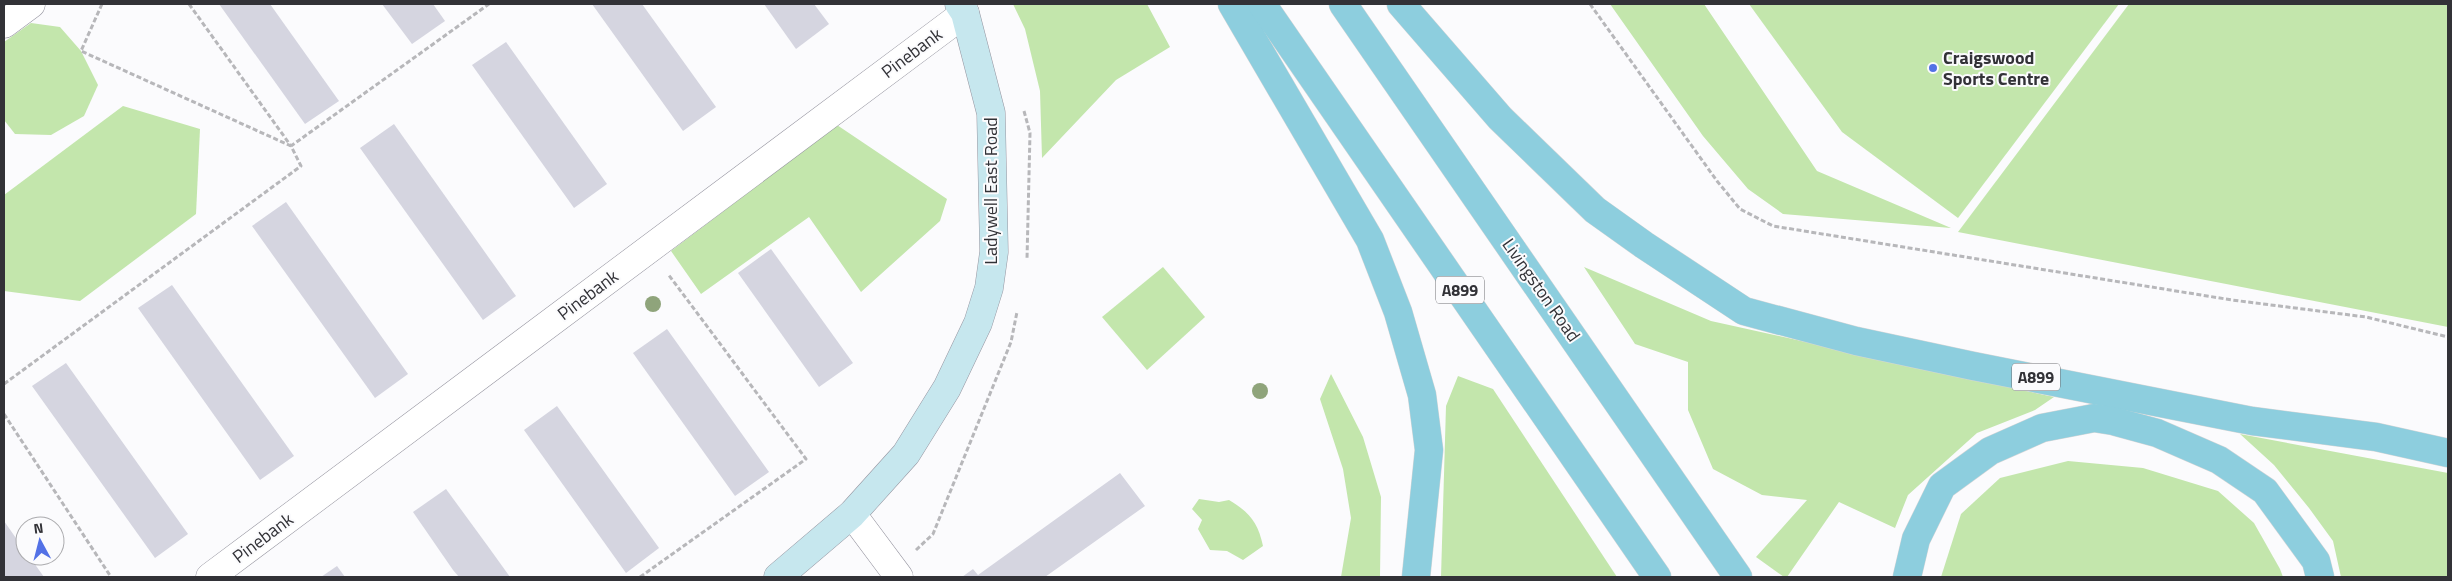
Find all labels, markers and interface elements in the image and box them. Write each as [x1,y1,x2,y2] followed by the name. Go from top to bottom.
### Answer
[876,20,948,84] street label: Pinebank
[1943,44,2049,92] place label: Craigswood Sports Centre
[1927,62,1939,74] marker: Craigswood Sports Centre
[977,117,1004,265] street label: Ladywell East Road
[1496,232,1587,347] street label: Livingston Road
[552,262,624,326] street label: Pinebank
[1436,276,1484,304] road number: A899
[2012,364,2060,391] road number: A899
[227,505,299,569] street label: Pinebank
[15,516,65,566] north arrow
[32,517,44,539] text: N

